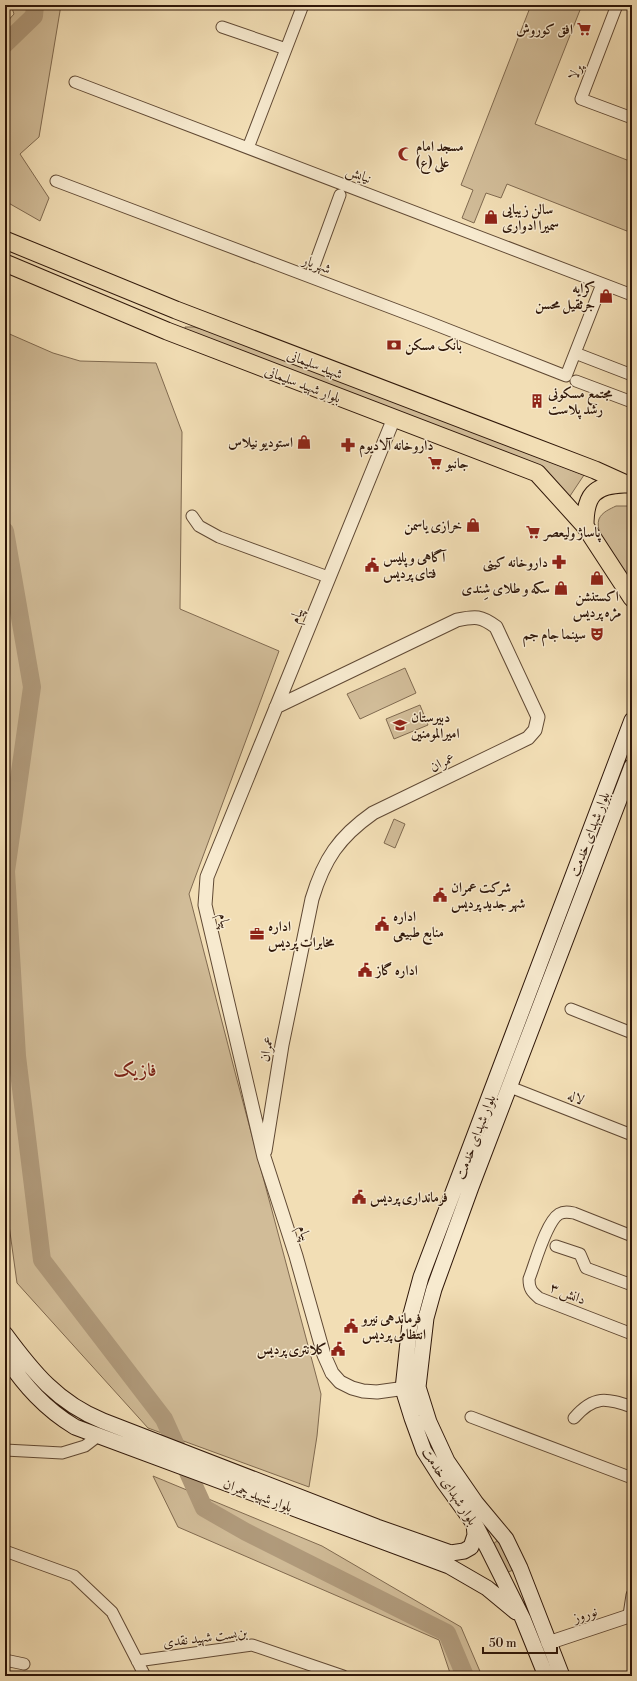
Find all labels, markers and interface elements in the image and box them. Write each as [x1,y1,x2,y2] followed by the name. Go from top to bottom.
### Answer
[516,21,573,39] place label: افق کوروش
[576,21,592,37] supermarket icon: افق کوروش
[565,60,588,83] street label: پرلا
[416,138,464,174] place label: مسجد امام علی (ع)
[397,146,413,162] mosque icon: مسجد امام علی (ع)
[343,162,374,188] street label: نیایش
[501,201,559,235] place label: سالن زیبایی سمیرا ادواری
[483,209,499,225] shop icon: سالن زیبایی سمیرا ادواری
[298,251,334,279] street label: شهریار
[535,280,595,314] place label: کرایه جرثقیل محسن
[598,288,614,304] shop icon: کرایه جرثقیل محسن
[386,337,402,353] bank icon: بانک مسکن
[405,337,462,355] place label: بانک مسکن
[284,346,345,384] street label: شهید سلیمانی
[262,362,344,408] street label: بلوار شهید سلیمانی
[547,385,613,420] place label: مجتمع مسکونی رشد پلاست
[529,393,545,409] building icon: مجتمع مسکونی رشد پلاست
[228,434,293,452] place label: استودیو نیلاس
[296,434,312,450] shop icon: استودیو نیلاس
[340,437,356,453] pharmacy icon: داروخانه آلادیوم
[359,437,434,458] place label: داروخانه آلادیوم
[427,455,443,471] supermarket icon: جانبو
[444,455,469,473] place label: جانبو
[404,517,462,535] place label: خرازی یاسمن
[465,517,481,533] shop icon: خرازی یاسمن
[525,524,541,540] supermarket icon: پاساژ ولیعصر
[542,524,602,543] place label: پاساژ ولیعصر
[383,548,447,583] place label: آگاهی و پلیس فتای پردیس
[483,554,548,572] place label: داروخانه کینی
[551,554,567,570] pharmacy icon: داروخانه کینی
[364,557,380,573] public building icon: آگاهی و پلیس فتای پردیس
[589,570,605,586] shop icon: اکستنشن مژه پردیس
[462,580,550,600] place label: سکه و طلای شِندی
[553,580,569,596] shop icon: سکه و طلای شِندی
[573,588,621,622] place label: اکستنشن مژه پردیس
[286,605,311,627] street label: پیام
[523,626,586,647] place label: سینما جام جم
[589,626,605,642] theatre icon: سینما جام جم
[411,709,460,743] place label: دبیرستان امیرالمومنین
[392,717,408,733] school or university icon: دبیرستان امیرالمومنین
[427,749,458,777] street label: عمران
[565,789,615,879] street label: بلوار شهدای خدمت
[451,879,526,913] place label: شرکت عمران شهر جدید پردیس
[432,887,448,903] public building icon: شرکت عمران شهر جدید پردیس
[393,908,444,945] place label: اداره منابع طبیعی
[211,912,234,932] street label: پیام
[374,916,390,932] public building icon: اداره منابع طبیعی
[268,918,335,952] place label: اداره مخابرات پردیس
[249,926,265,942] office icon: اداره مخابرات پردیس
[374,961,418,980] place label: اداره گاز
[357,962,373,978] public building icon: اداره گاز
[256,1035,278,1063] street label: عمران
[113,1059,157,1082] district label: فاز یک
[565,1087,587,1109] street label: لاله
[451,1092,501,1182] street label: بلوار شهدای خدمت
[351,1189,367,1205] public building icon: فرمانداری پردیس
[370,1189,448,1207] place label: فرمانداری پردیس
[290,1223,315,1245] street label: پیام
[547,1279,588,1309] street label: دانش ۳
[360,1310,426,1344] place label: فرماندهی نیرو انتظامی پردیس
[343,1318,359,1334] public building icon: فرماندهی نیرو انتظامی پردیس
[257,1341,327,1359] place label: کلانتری پردیس
[330,1341,346,1357] public building icon: کلانتری پردیس
[417,1444,481,1529] street label: بلوار شهدای خدمت
[221,1475,295,1517] street label: بلوار شهید چمران
[569,1603,600,1628] street label: نوروز
[162,1624,249,1652] street label: بن‌بست شهید نقدی
[483,1629,557,1655] scale bar
[489,1636,517,1651] text: 50 m

